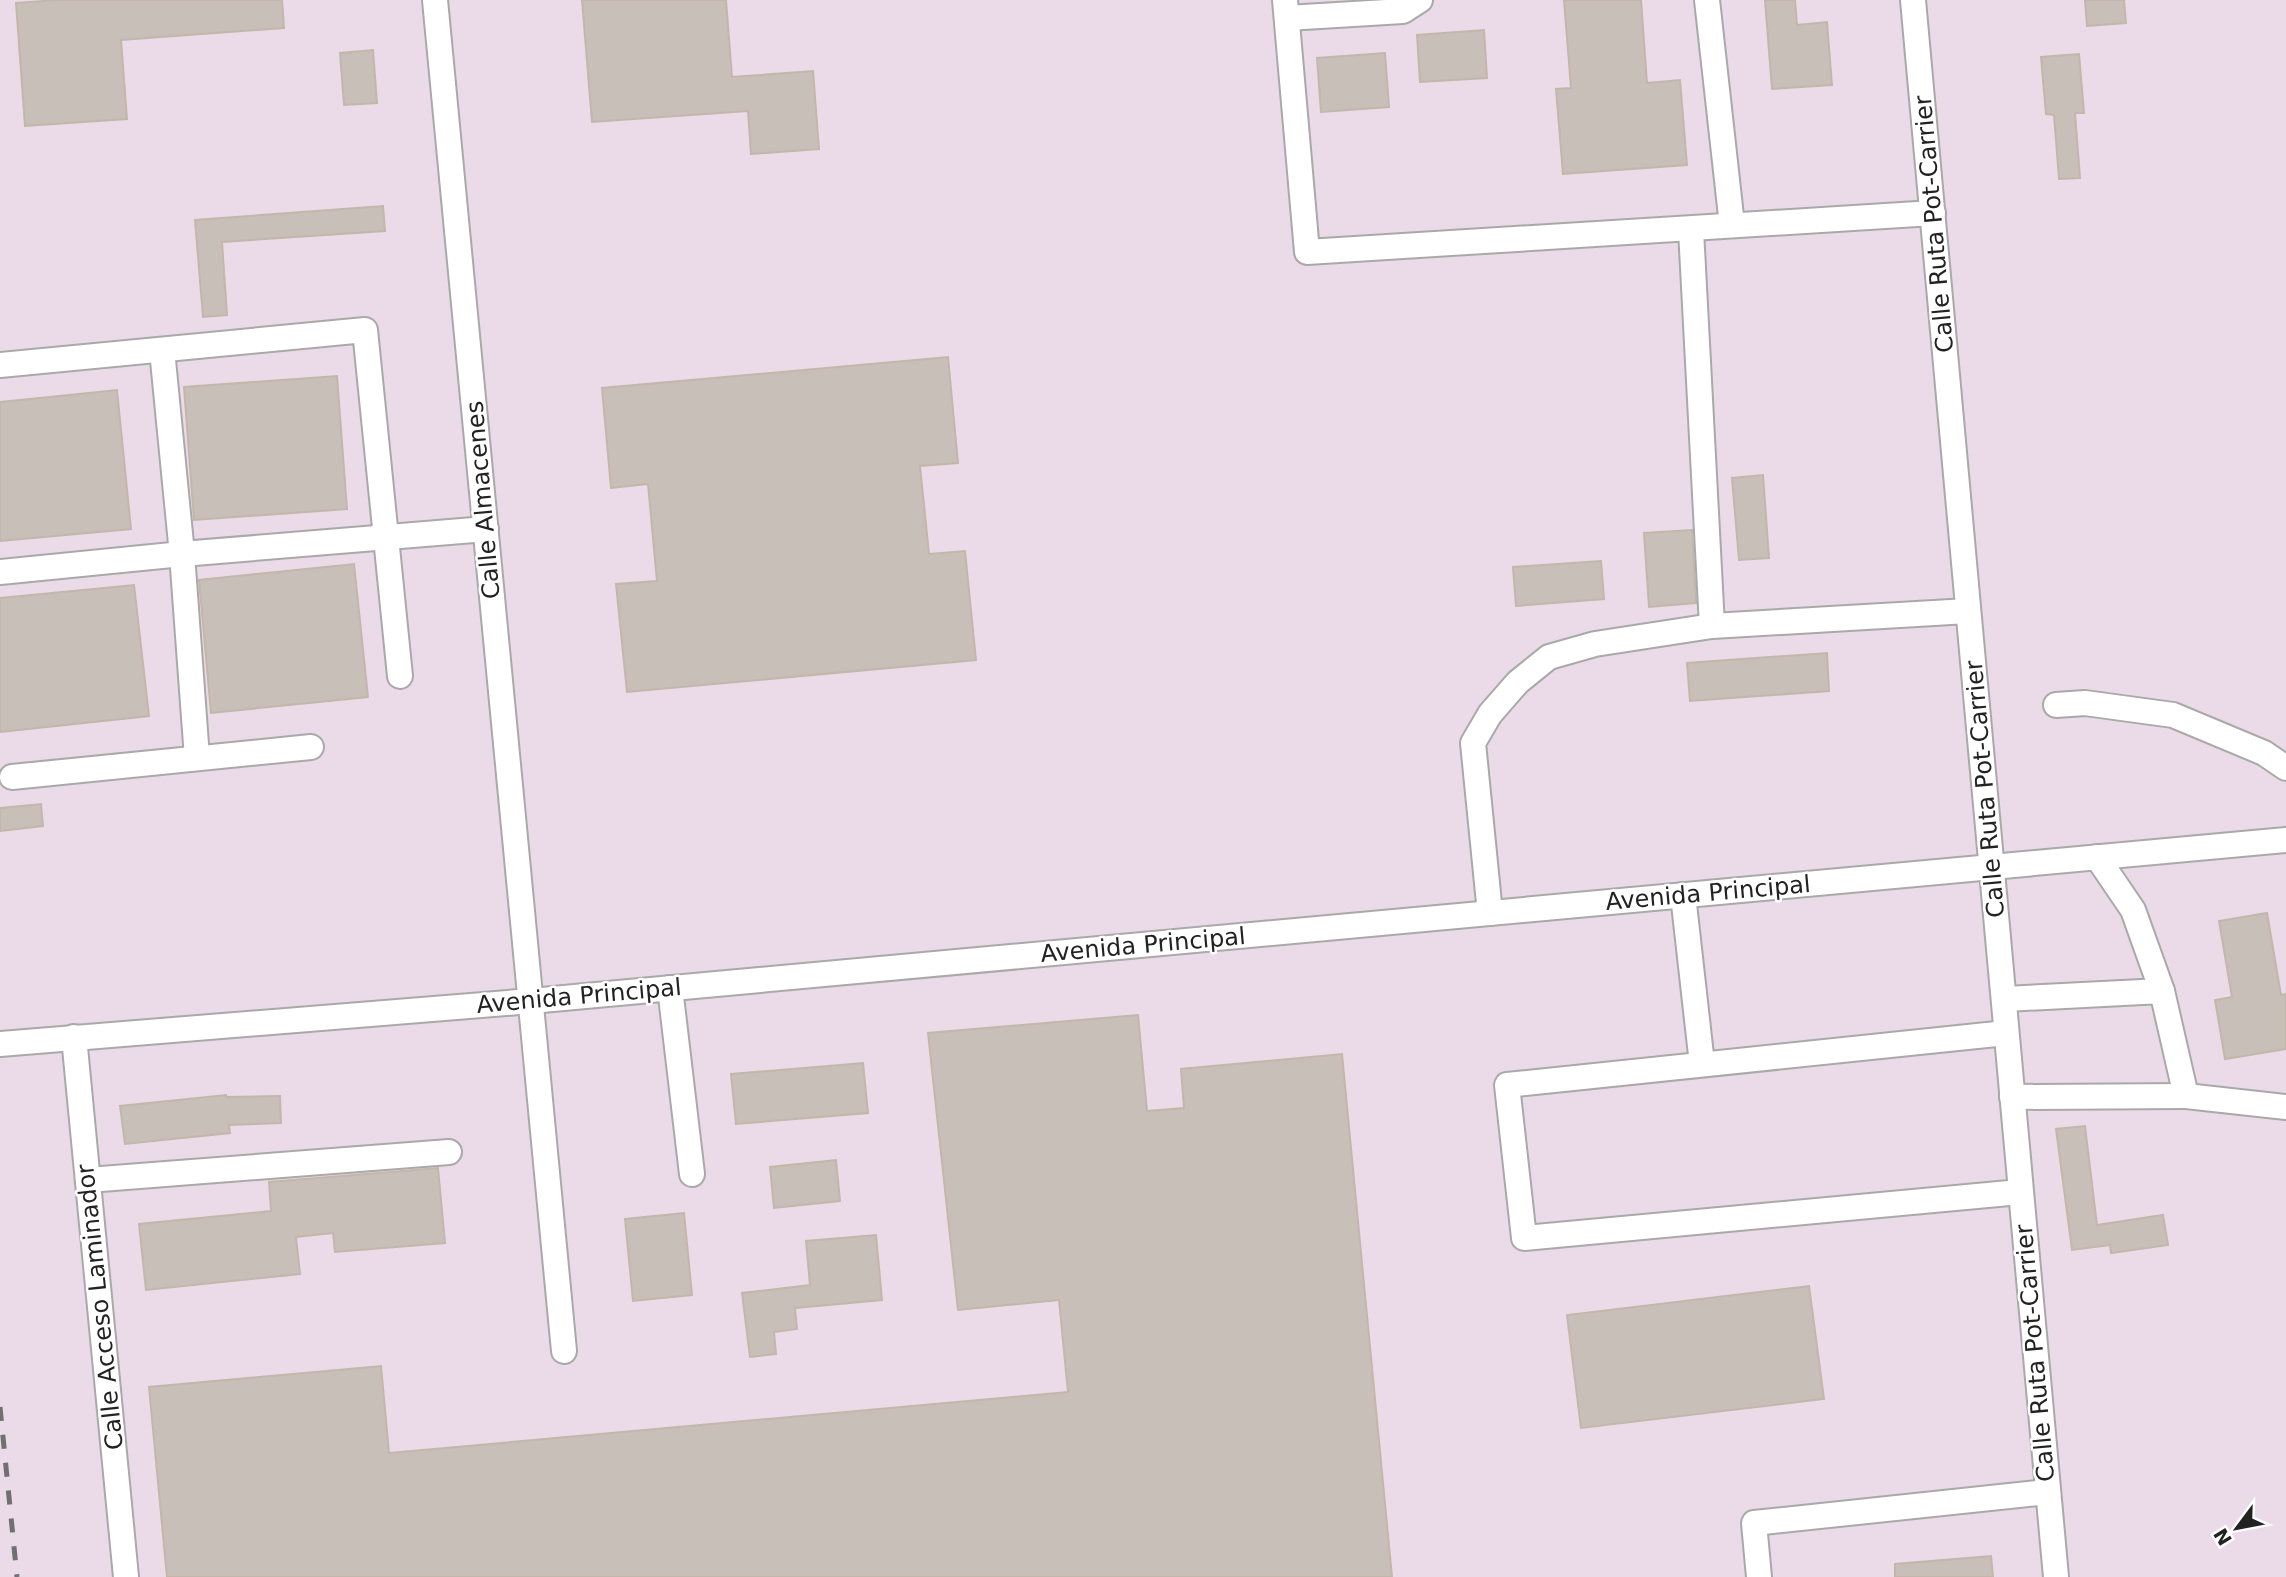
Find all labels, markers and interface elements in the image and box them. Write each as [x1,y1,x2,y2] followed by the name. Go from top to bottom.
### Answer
[1909,94,1959,354] street label: Calle Ruta Pot-Carrier
[460,400,506,600] street label: Calle Almacenes
[1960,659,2010,919] street label: Calle Ruta Pot-Carrier
[1604,870,1812,916] street label: Avenida Principal
[1039,922,1247,968] street label: Avenida Principal
[475,973,683,1019] street label: Avenida Principal
[71,1163,129,1451] street label: Calle Acceso Laminador
[2010,1223,2060,1483] street label: Calle Ruta Pot-Carrier
[2202,1493,2272,1563] north arrow
[2209,1524,2236,1550] text: N

